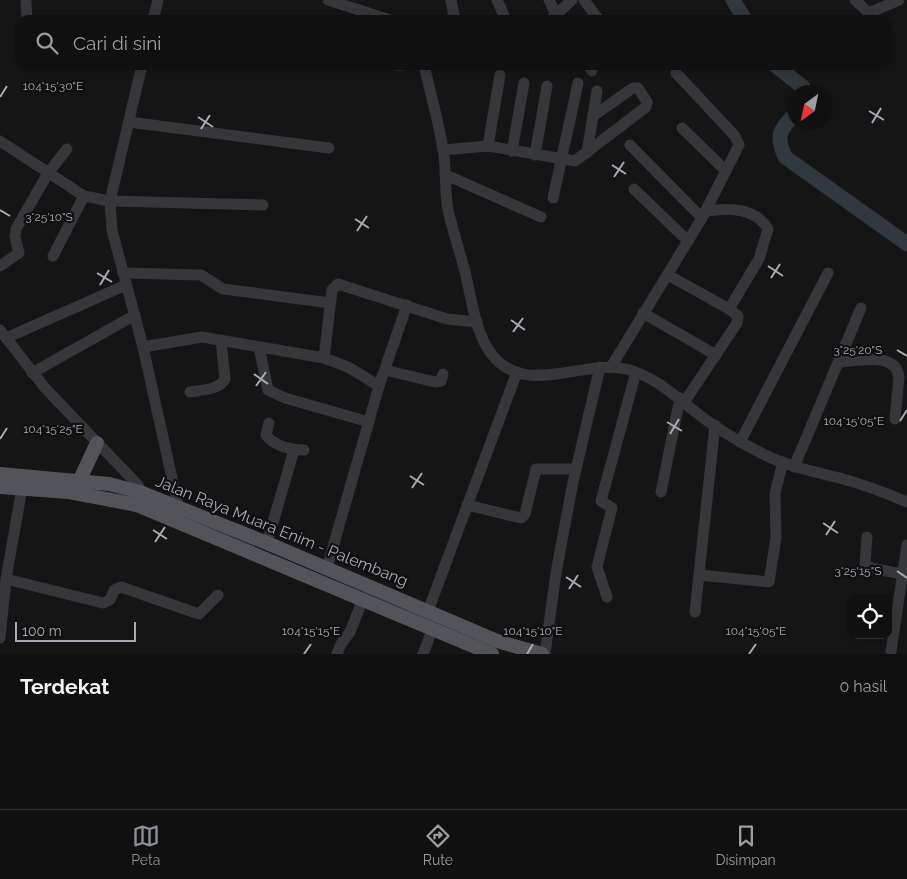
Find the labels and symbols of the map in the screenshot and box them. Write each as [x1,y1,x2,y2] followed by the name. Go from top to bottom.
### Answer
[23,79,83,93] text: 104°15'30"E
[787,85,832,130] north arrow
[25,210,73,224] text: 3°25'10"S
[834,343,882,357] text: 3°25'20"S
[824,414,884,428] text: 104°15'05"E
[23,422,83,436] text: 104°15'25"E
[153,472,411,590] street label: Jalan Raya Muara Enim - Palembang
[835,564,881,578] text: 3°25'15"S
[15,619,136,642] scale bar
[282,624,340,638] text: 104°15'15"E
[503,624,563,638] text: 104°15'10"E
[726,624,786,638] text: 104°15'05"E

